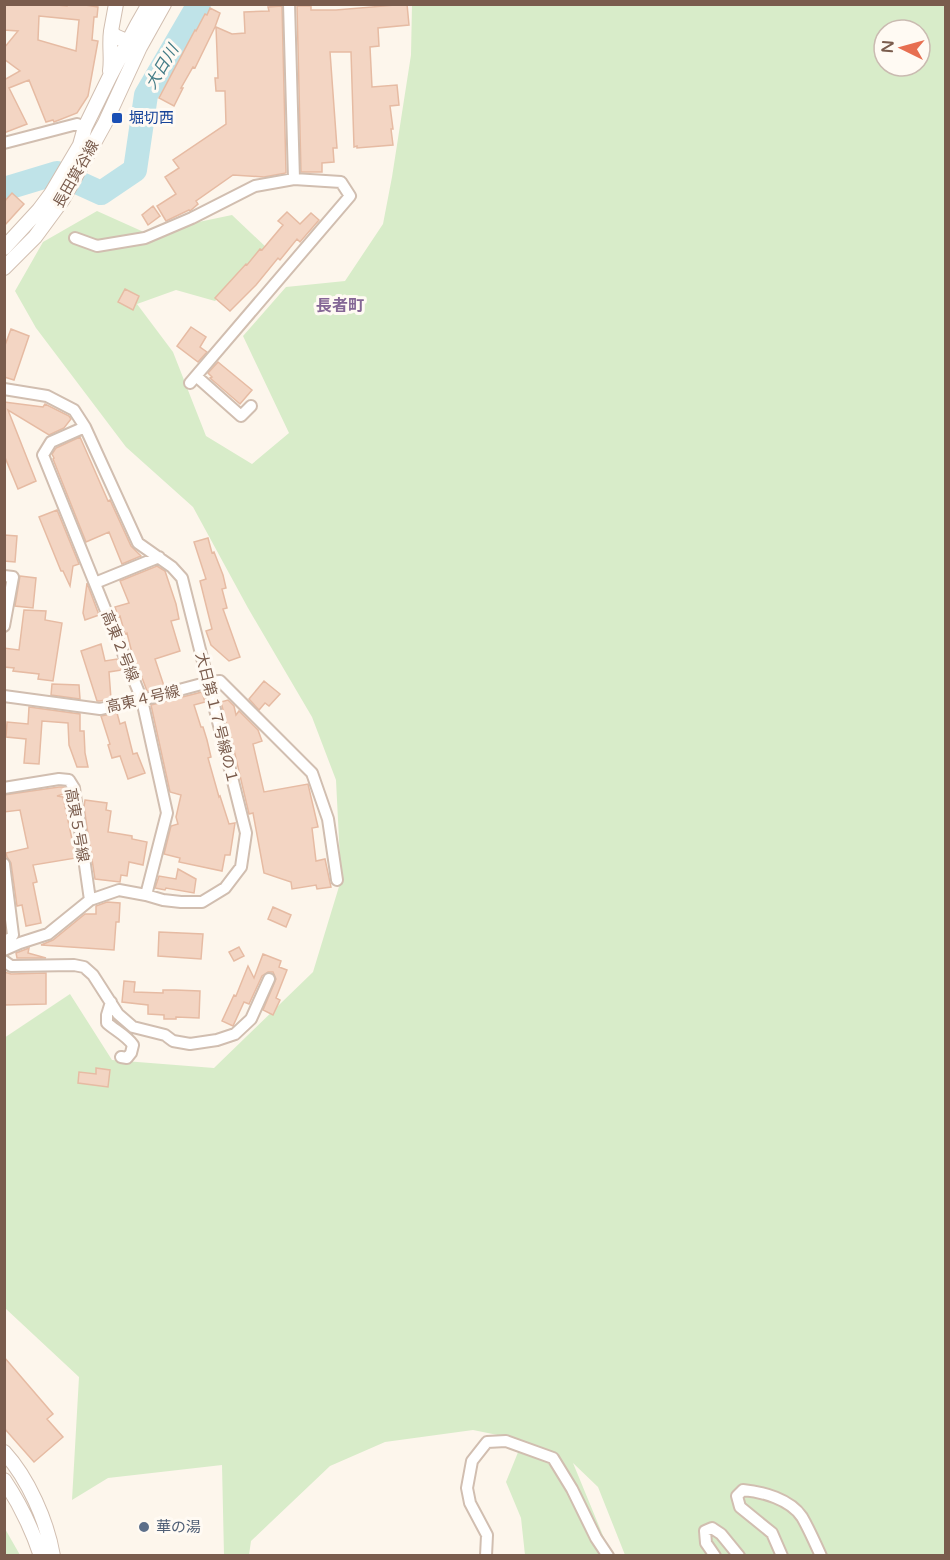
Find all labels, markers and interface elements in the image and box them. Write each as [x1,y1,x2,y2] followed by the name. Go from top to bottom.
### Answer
[872,18,932,78] north arrow
[141,40,184,93] water label: 大日川
[878,40,899,54] text: N
[129,109,174,127] place label: 堀切西
[110,111,124,125] marker: 堀切西
[49,137,103,211] street label: 長田箕谷線
[316,296,364,316] district label: 長者町
[98,608,142,684] street label: 高東２号線
[192,650,242,786] street label: 大日第１７号線の１
[104,682,182,716] street label: 高東４号線
[62,786,92,864] street label: 高東５号線
[156,1518,201,1536] place label: 華の湯
[137,1520,151,1534] marker: 華の湯

